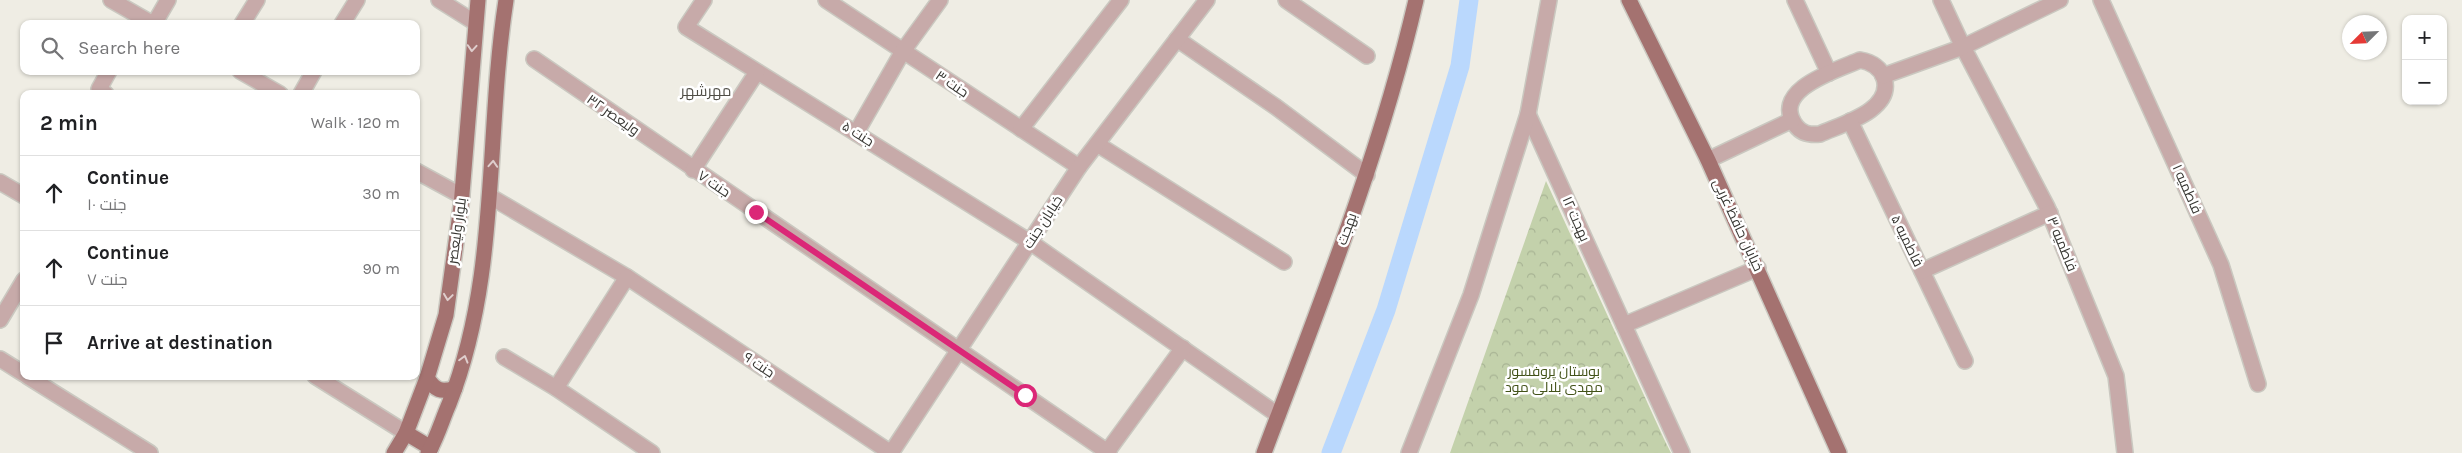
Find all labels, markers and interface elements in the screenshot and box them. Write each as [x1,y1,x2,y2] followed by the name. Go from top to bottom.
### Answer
[2342,15,2387,60] north arrow
[2402,15,2447,105] map controls
[2402,15,2447,60] button: +
[20,20,420,75] search box
[38,34,66,62] icon: search
[78,37,180,59] text: Search here
[467,45,478,53] one-way arrow
[2402,60,2447,105] button: −
[932,67,972,101] street label: جنت ۳
[680,82,731,101] district label: مهرشهر
[583,91,643,139] street label: ولیعصر ۳۲
[40,111,98,135] text: 2 min
[311,113,400,132] text: Walk · 120 m
[839,118,877,150] street label: جنت ۵
[487,159,498,167] one-way arrow
[2169,162,2205,216] street label: فاطمیه ۱
[87,167,169,189] text: Continue
[695,167,733,201] street label: جنت ۷
[1709,176,1767,274] street label: خیابان حافظ غربی
[40,179,68,207] icon: ahead
[362,184,400,203] text: 30 m
[1020,192,1066,252] street label: خیابان جنت
[1558,194,1594,244] street label: بهجت ۱۲
[87,195,126,214] text: جنت ۱۰
[444,197,470,266] street label: بلوار ولیعصر
[745,201,768,224] route end
[1333,211,1361,247] street label: بهجت
[1887,212,1927,270] street label: فاطمیه ۵
[2043,214,2081,274] street label: فاطمیه ۳
[87,242,169,264] text: Continue
[40,254,68,282] icon: ahead
[362,259,400,278] text: 90 m
[87,270,127,289] text: جنت ۷
[443,293,454,301] one-way arrow
[40,329,68,357] icon: arrive
[87,332,273,354] text: Arrive at destination
[740,348,778,382] street label: جنت ۹
[458,355,468,363] one-way arrow
[1505,363,1603,396] park label: بوستان پروفسور مهدی بلالی مود
[1014,384,1037,407] route start

